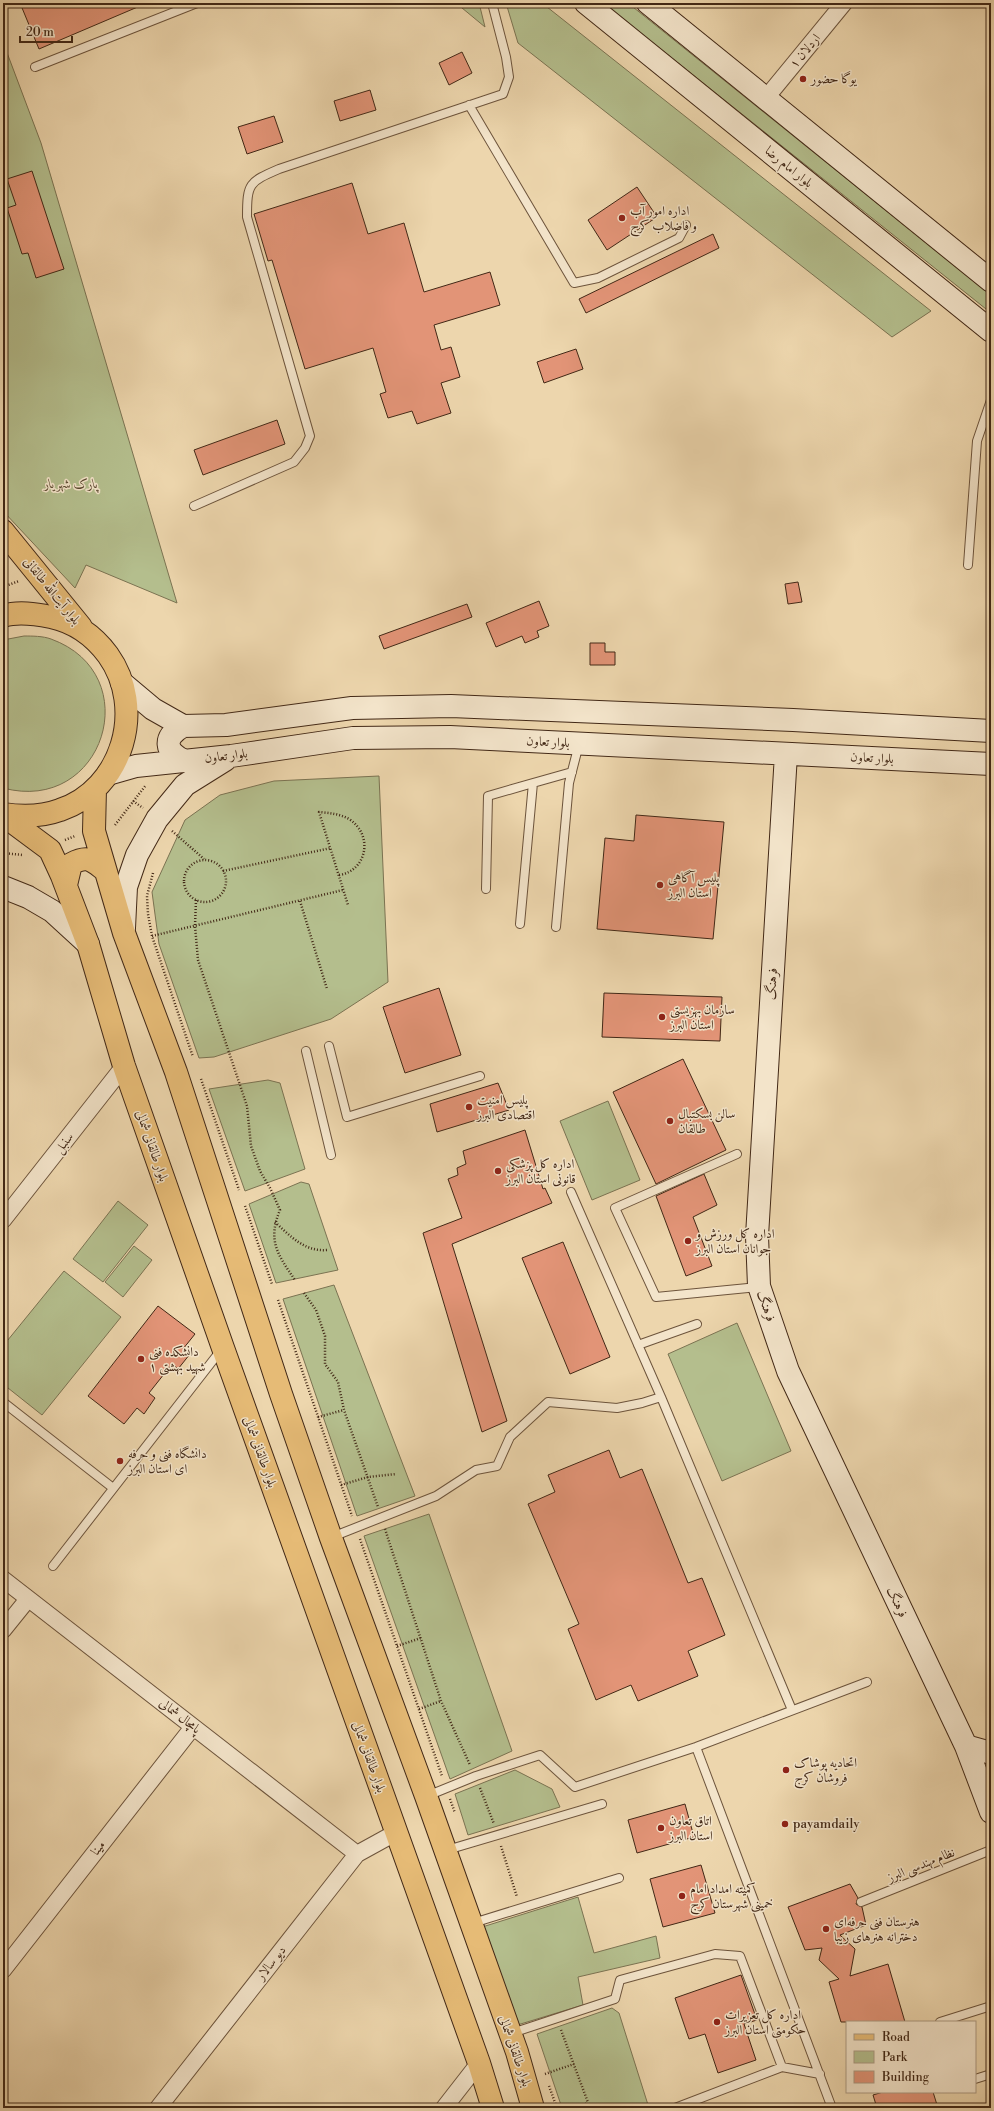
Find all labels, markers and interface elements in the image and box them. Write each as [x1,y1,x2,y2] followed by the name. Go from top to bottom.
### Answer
[20,18,72,44] scale bar
[26,25,54,40] text: 20 m
[786,30,824,71] street label: اردلان ۱
[809,71,858,87] place label: یوگا حضور
[798,74,808,84] marker: یوگا حضور
[760,143,816,194] street label: بلوار امام رضا
[630,203,697,237] place label: اداره امور آب و فاضلاب کرج
[617,213,627,223] marker: اداره امور آب و فاضلاب کرج
[43,476,100,493] park label: پارک شهریار
[20,552,86,628] street label: بلوار آیت‌الله طالقانی
[526,733,570,751] street label: بلوار تعاون
[203,745,249,767] street label: بلوار تعاون
[850,749,894,767] street label: بلوار تعاون
[666,870,720,901] place label: پلیس آگاهی استان البرز
[655,880,665,890] marker: پلیس آگاهی استان البرز
[762,967,781,1000] street label: فرهنگ
[668,1002,735,1033] place label: سازمان بهزیستی استان البرز
[657,1012,667,1022] marker: سازمان بهزیستی استان البرز
[475,1092,535,1123] place label: پلیس امنیت اقتصادی البرز
[464,1102,474,1112] marker: پلیس امنیت اقتصادی البرز
[678,1106,735,1137] place label: سالن بسکتبال طالقان
[132,1108,172,1184] street label: بلوار طالقانی شمالی
[665,1116,675,1126] marker: سالن بسکتبال طالقان
[51,1129,78,1157] street label: سنبل
[504,1156,576,1187] place label: اداره کل پزشکی قانونی استان البرز
[493,1166,503,1176] marker: اداره کل پزشکی قانونی استان البرز
[694,1226,775,1257] place label: اداره کل ورزش و جوانان استان البرز
[683,1236,693,1246] marker: اداره کل ورزش و جوانان استان البرز
[753,1288,780,1324] street label: فرهنگ
[149,1344,205,1376] place label: دانشکده فنی شهید بهشتی ۱
[136,1354,146,1364] marker: دانشکده فنی شهید بهشتی ۱
[240,1414,280,1490] street label: بلوار طالقانی شمالی
[126,1445,207,1477] place label: دانشگاه فنی و حرفه ای استان البرز
[115,1456,125,1466] marker: دانشگاه فنی و حرفه ای استان البرز
[883,1584,912,1620] street label: فرهنگ
[155,1695,204,1738] street label: پامچال شمالی
[349,1719,389,1795] street label: بلوار طالقانی شمالی
[794,1755,857,1789] place label: اتحادیه پوشاک فروشان کرج
[781,1765,791,1775] marker: اتحادیه پوشاک فروشان کرج
[667,1813,713,1844] place label: اتاق تعاون استان البرز
[793,1816,860,1832] place label: payamdaily
[780,1819,790,1829] marker: payamdaily
[656,1823,666,1833] marker: اتاق تعاون استان البرز
[87,1837,109,1859] street label: مینا
[883,1844,958,1889] street label: نظام مهندسی البرز
[690,1881,773,1915] place label: کمیته امداد امام خمینی شهرستان کرج
[677,1891,687,1901] marker: کمیته امداد امام خمینی شهرستان کرج
[834,1914,920,1945] place label: هنرستان فنی حرفه‌ای دخترانه هنرهای زیبا
[821,1924,831,1934] marker: هنرستان فنی حرفه‌ای دخترانه هنرهای زیبا
[251,1943,289,1985] street label: دیو سالار
[723,2007,806,2039] place label: اداره کل تعزیرات حکومتی استان البرز
[495,2013,535,2089] street label: بلوار طالقانی شمالی
[712,2017,722,2027] marker: اداره کل تعزیرات حکومتی استان البرز
[846,2021,976,2093] legend
[882,2030,910,2045] text: Road
[882,2050,908,2065] text: Park
[881,2070,930,2085] text: Building

